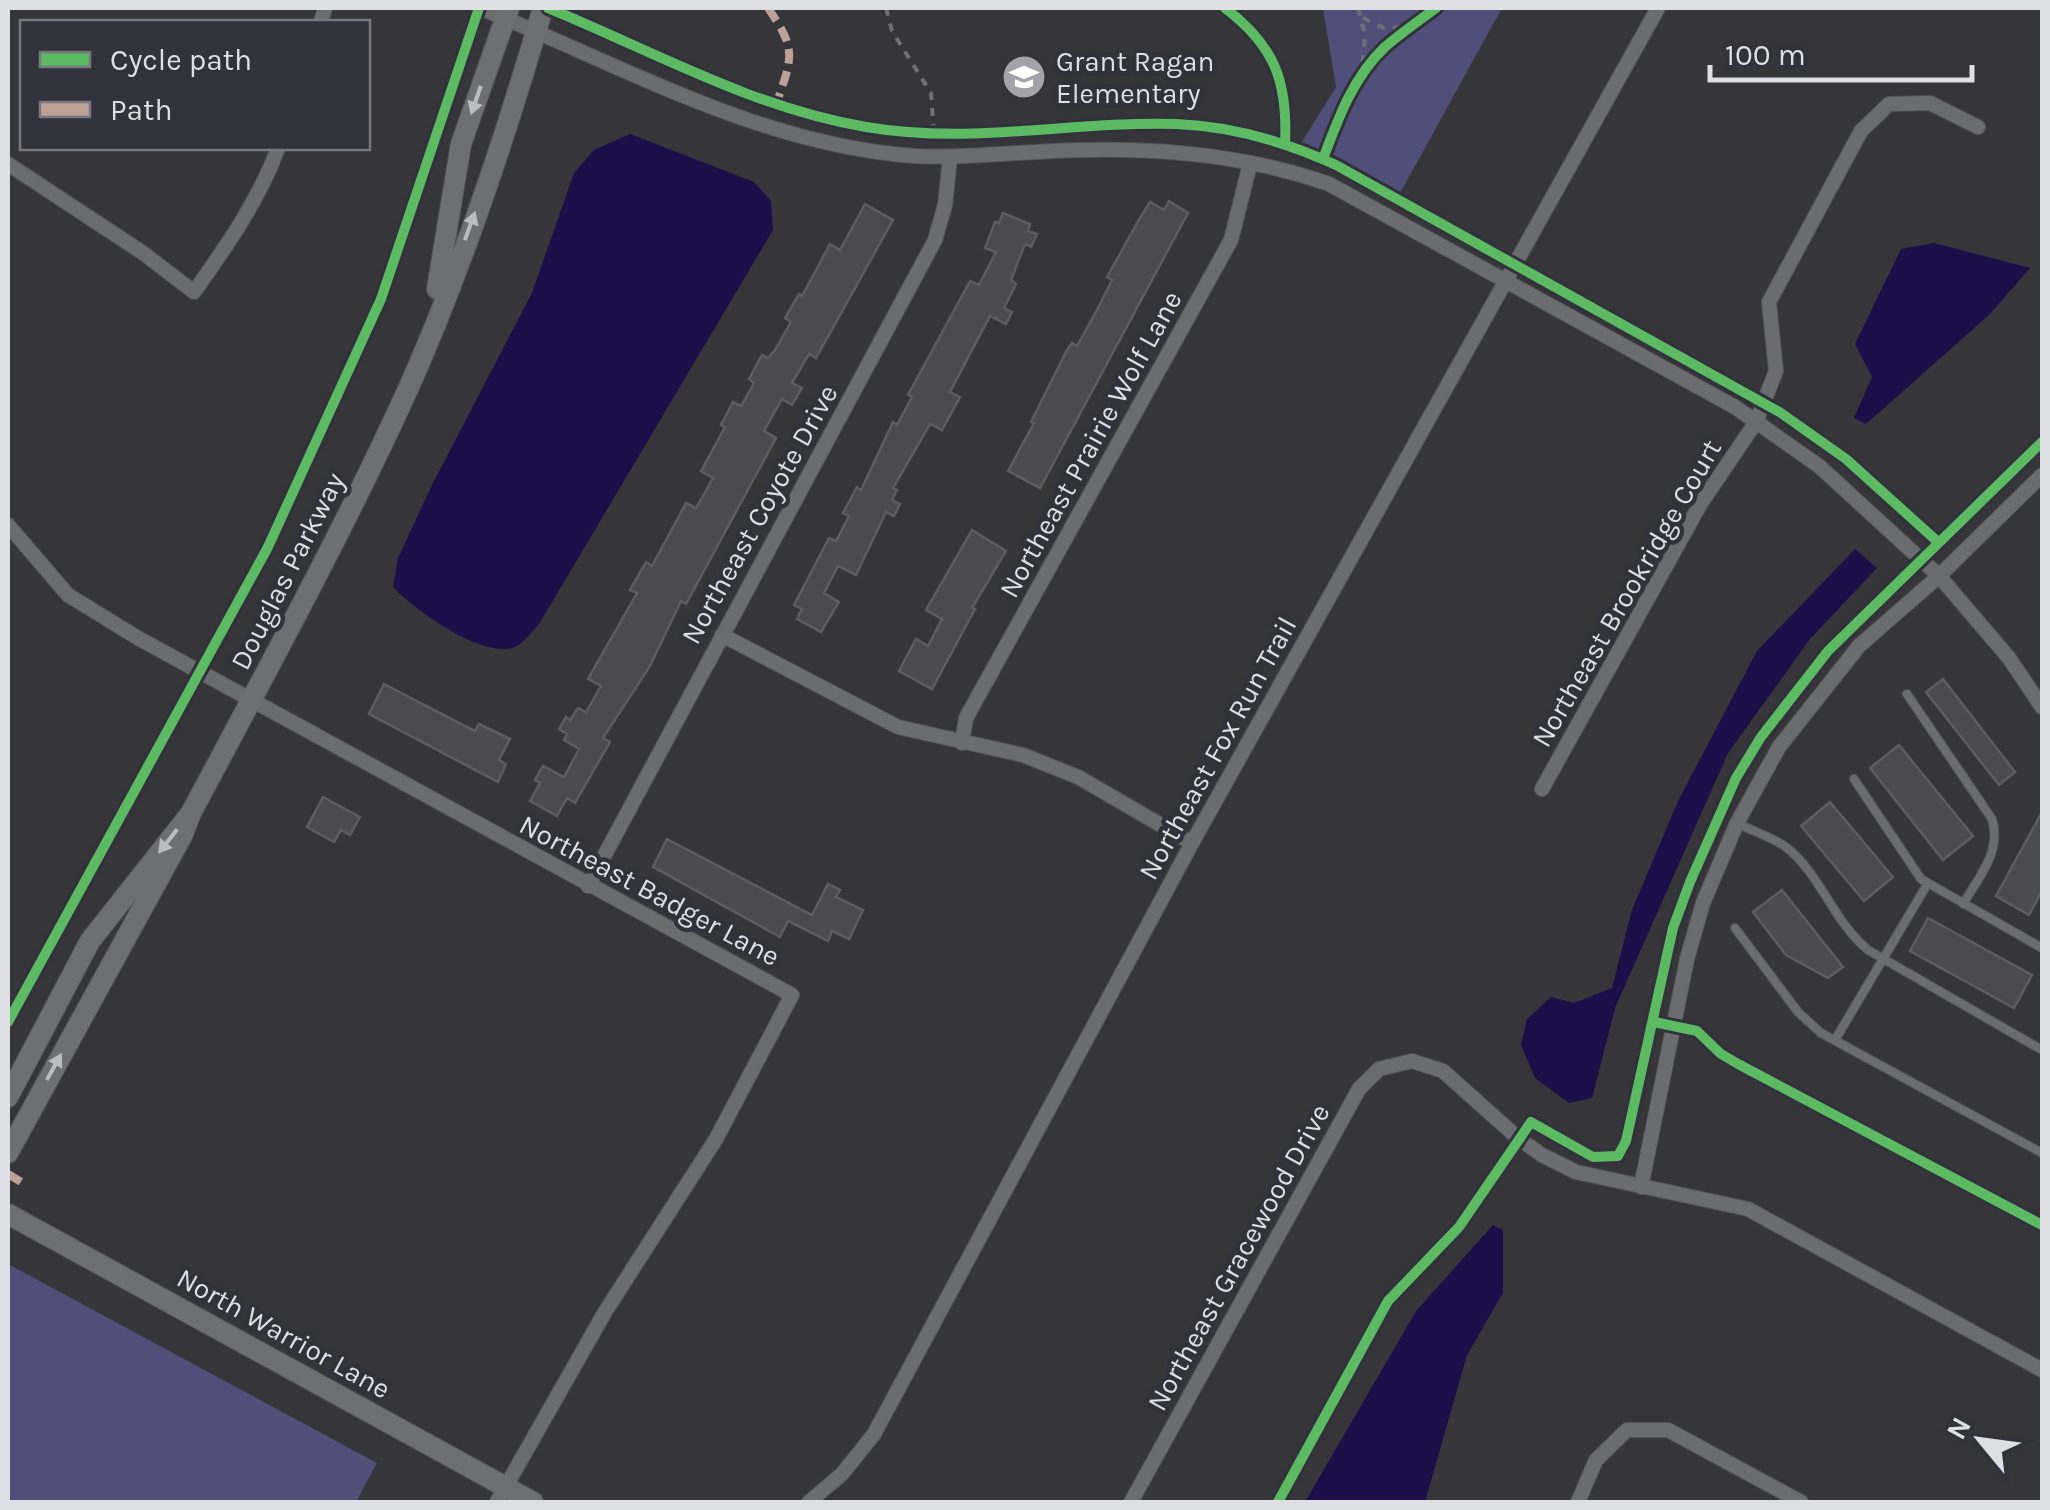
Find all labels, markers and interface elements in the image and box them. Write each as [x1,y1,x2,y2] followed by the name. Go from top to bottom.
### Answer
[20,20,370,150] legend
[1710,20,1972,82] scale bar
[1725,37,1806,73] text: 100 m
[110,42,252,78] text: Cycle path
[1056,45,1214,110] place label: Grant Ragan Elementary
[1001,54,1047,100] school or university icon: Grant Ragan Elementary
[468,85,483,115] one-way arrow
[110,92,173,128] text: Path
[464,210,479,240] one-way arrow
[992,285,1189,603] street label: Northeast Prairie Wolf Lane
[674,379,845,650] street label: Northeast Coyote Drive
[1525,434,1728,753] street label: Northeast Brookridge Court
[224,467,351,675] street label: Douglas Parkway
[1131,611,1303,885] street label: Northeast Fox Run Trail
[514,808,785,973] street label: Northeast Badger Lane
[159,828,179,854] one-way arrow
[45,1053,63,1081] one-way arrow
[1140,1098,1337,1416] street label: Northeast Gracewood Drive
[171,1261,396,1406] street label: North Warrior Lane
[1930,1390,2030,1490] north arrow
[1939,1411,1978,1445] text: N

